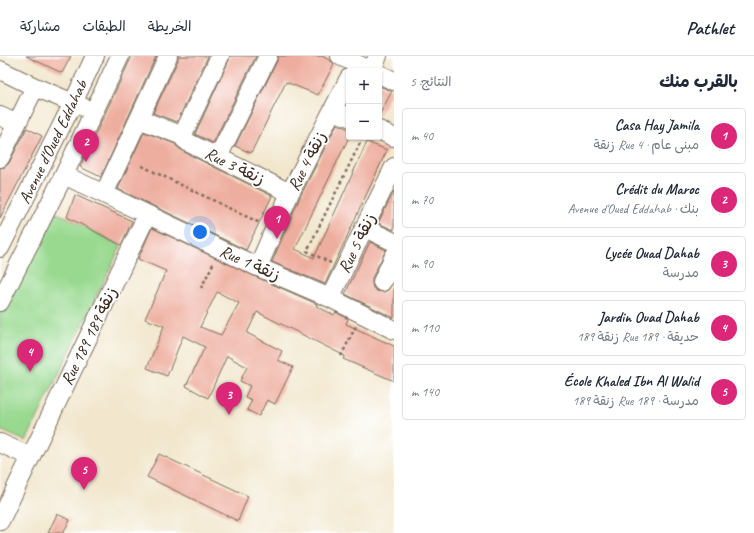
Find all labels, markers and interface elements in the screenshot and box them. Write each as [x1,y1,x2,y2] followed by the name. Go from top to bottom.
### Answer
[686,16,734,40] text: Pathlet
[20,18,60,35] text: مشاركة
[82,18,126,35] text: الطبقات
[148,18,191,35] text: الخريطة
[346,68,382,140] map controls
[346,68,382,104] button: +
[659,71,738,92] text: بالقرب منك
[410,74,452,90] text: النتائج: 5
[14,75,93,207] street label: Avenue d'Oued Eddahab
[346,104,382,140] button: −
[615,116,699,135] text: Casa Hay Jamila
[283,128,331,194] street label: Rue 4 زنقة
[411,128,433,144] text: 40 m
[721,128,727,144] text: 1
[73,129,99,162] pin: 2
[594,137,699,153] text: مبنى عام · Rue 4 زنقة
[202,142,268,190] street label: Rue 3 زنقة
[615,180,699,199] text: Crédit du Maroc
[411,192,433,208] text: 70 m
[721,192,727,208] text: 2
[568,201,699,217] text: بنك · Avenue d'Oued Eddahab
[264,206,290,239] pin: 1
[333,210,381,276] street label: Rue 5 زنقة
[190,222,210,242] your location
[216,240,284,286] street label: Rue 1 زنقة
[605,244,699,263] text: Lycée Ouad Dahab
[411,256,433,272] text: 90 m
[721,256,727,272] text: 3
[663,265,699,281] text: مدرسة
[56,284,122,388] street label: Rue 189 زنقة 189
[599,308,699,327] text: Jardin Ouad Dahab
[411,320,439,336] text: 110 m
[721,320,727,336] text: 4
[577,329,699,345] text: حديقة · Rue 189 زنقة 189
[17,339,43,372] pin: 4
[564,372,699,391] text: École Khaled Ibn Al Walid
[216,382,242,415] pin: 3
[411,384,439,400] text: 140 m
[721,384,727,400] text: 5
[573,393,699,409] text: مدرسة · Rue 189 زنقة 189
[71,457,97,490] pin: 5

